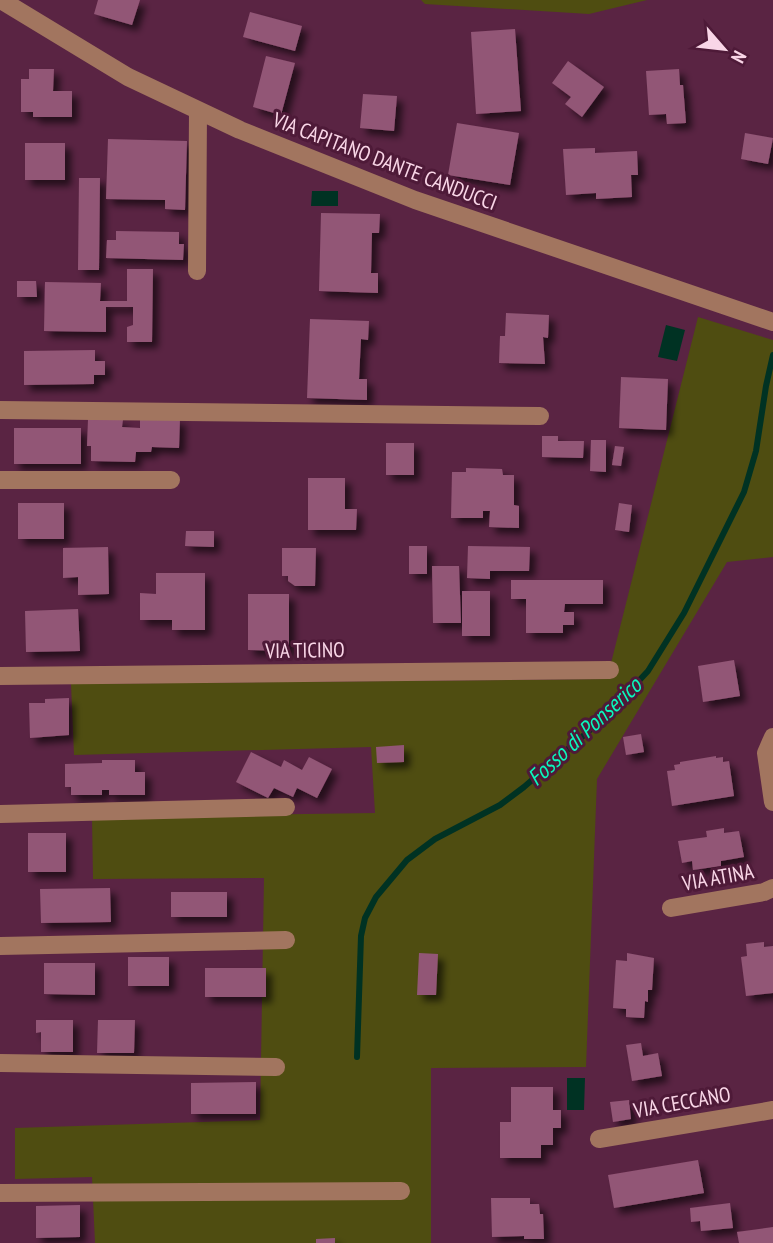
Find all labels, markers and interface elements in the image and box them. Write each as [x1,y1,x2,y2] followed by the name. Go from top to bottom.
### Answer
[689,14,759,84] north arrow
[726,47,752,67] text: N
[268,105,501,216] street label: VIA CAPITANO DANTE CANDUCCI
[264,636,345,664] street label: VIA TICINO
[521,669,649,791] water label: Fosso di Ponserico
[679,857,756,897] street label: VIA ATINA
[630,1080,733,1124] street label: VIA CECCANO

